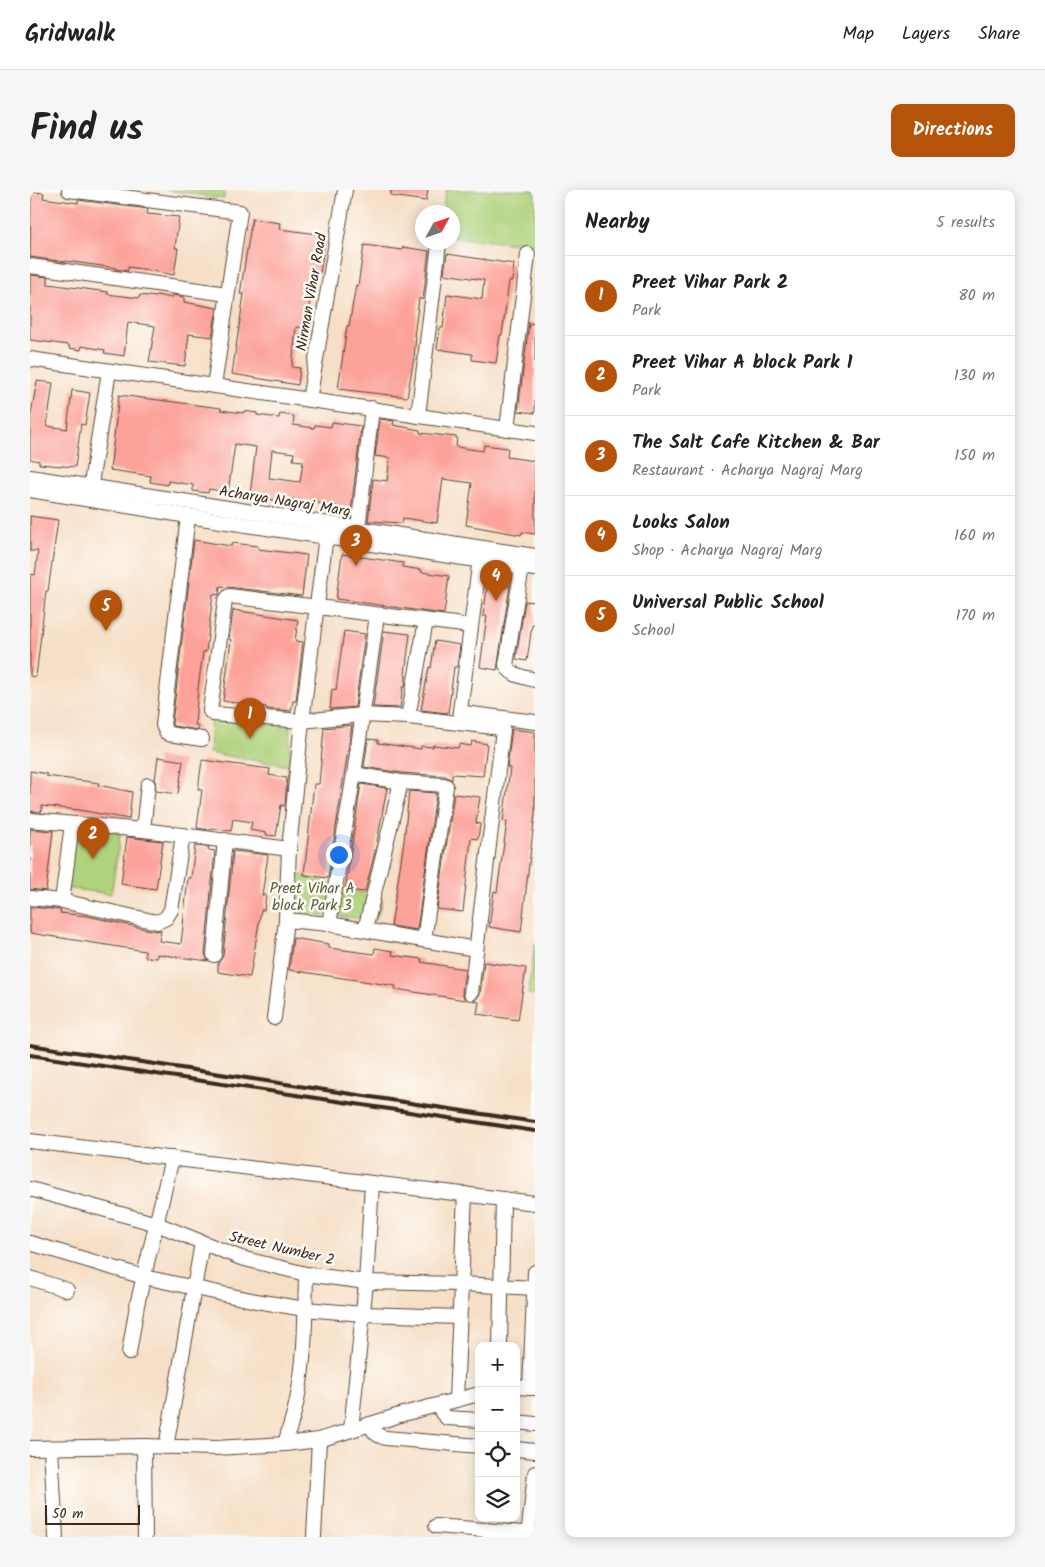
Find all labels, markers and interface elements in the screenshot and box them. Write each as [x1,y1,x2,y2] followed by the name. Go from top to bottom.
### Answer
[25,15,115,54] text: Gridwalk
[843,20,874,49] text: Map
[902,20,950,49] text: Layers
[978,20,1020,49] text: Share
[30,102,143,158] text: Find us
[891,104,1015,157] button: Directions
[415,205,460,250] north arrow
[585,206,650,239] text: Nearby
[936,210,995,235] text: 5 results
[290,231,334,353] street label: Nirman Vihar Road
[632,268,788,298] text: Preet Vihar Park 2
[599,283,603,308] text: 1
[958,283,995,308] text: 80 m
[632,298,661,323] text: Park
[632,348,853,378] text: Preet Vihar A block Park 1
[596,363,606,388] text: 2
[954,363,995,388] text: 130 m
[632,378,661,403] text: Park
[632,428,880,458] text: The Salt Cafe Kitchen & Bar
[597,443,605,468] text: 3
[954,443,995,468] text: 150 m
[632,458,863,483] text: Restaurant · Acharya Nagraj Marg
[217,480,352,524] street label: Acharya Nagraj Marg
[632,508,730,538] text: Looks Salon
[597,523,605,548] text: 4
[954,523,995,548] text: 160 m
[340,525,372,566] pin: 3
[632,538,822,563] text: Shop · Acharya Nagraj Marg
[480,560,512,601] pin: 4
[632,588,824,618] text: Universal Public School
[90,590,122,631] pin: 5
[597,603,605,628] text: 5
[955,603,995,628] text: 170 m
[632,618,675,643] text: School
[234,698,266,739] pin: 1
[77,818,109,859] pin: 2
[326,842,352,868] your location
[269,877,355,918] park label: Preet Vihar A block Park 3
[227,1225,337,1273] street label: Street Number 2
[475,1342,520,1522] map controls
[475,1342,520,1387] button: +
[475,1387,520,1432] button: −
[475,1432,520,1477] button: locate
[475,1477,520,1522] button: layers
[45,1502,140,1525] scale bar
[52,1503,83,1525] text: 50 m

